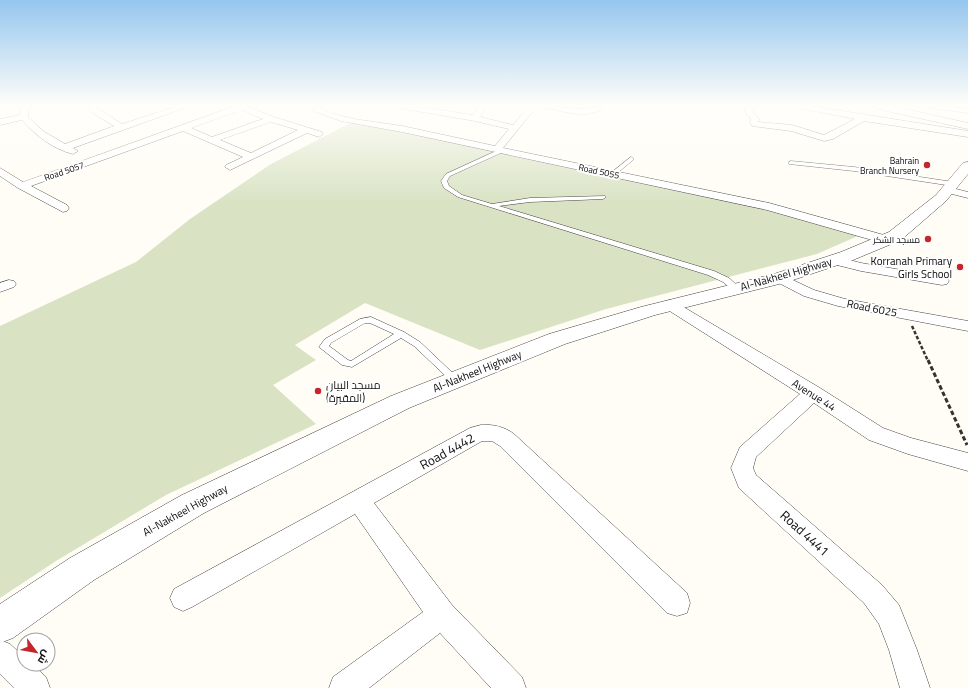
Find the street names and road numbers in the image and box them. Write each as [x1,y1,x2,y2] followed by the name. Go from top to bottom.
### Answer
[42,156,86,186] street label: Road 5057
[577,158,621,184] street label: Road 5055
[738,251,835,297] street label: Al-Nakheel Highway
[845,293,899,323] street label: Road 6025
[429,344,525,398] street label: Al-Nakheel Highway
[788,373,840,417] street label: Avenue 44
[415,426,479,476] street label: Road 4442
[139,478,232,542] street label: Al-Nakheel Highway
[775,504,835,562] street label: Road 4441

